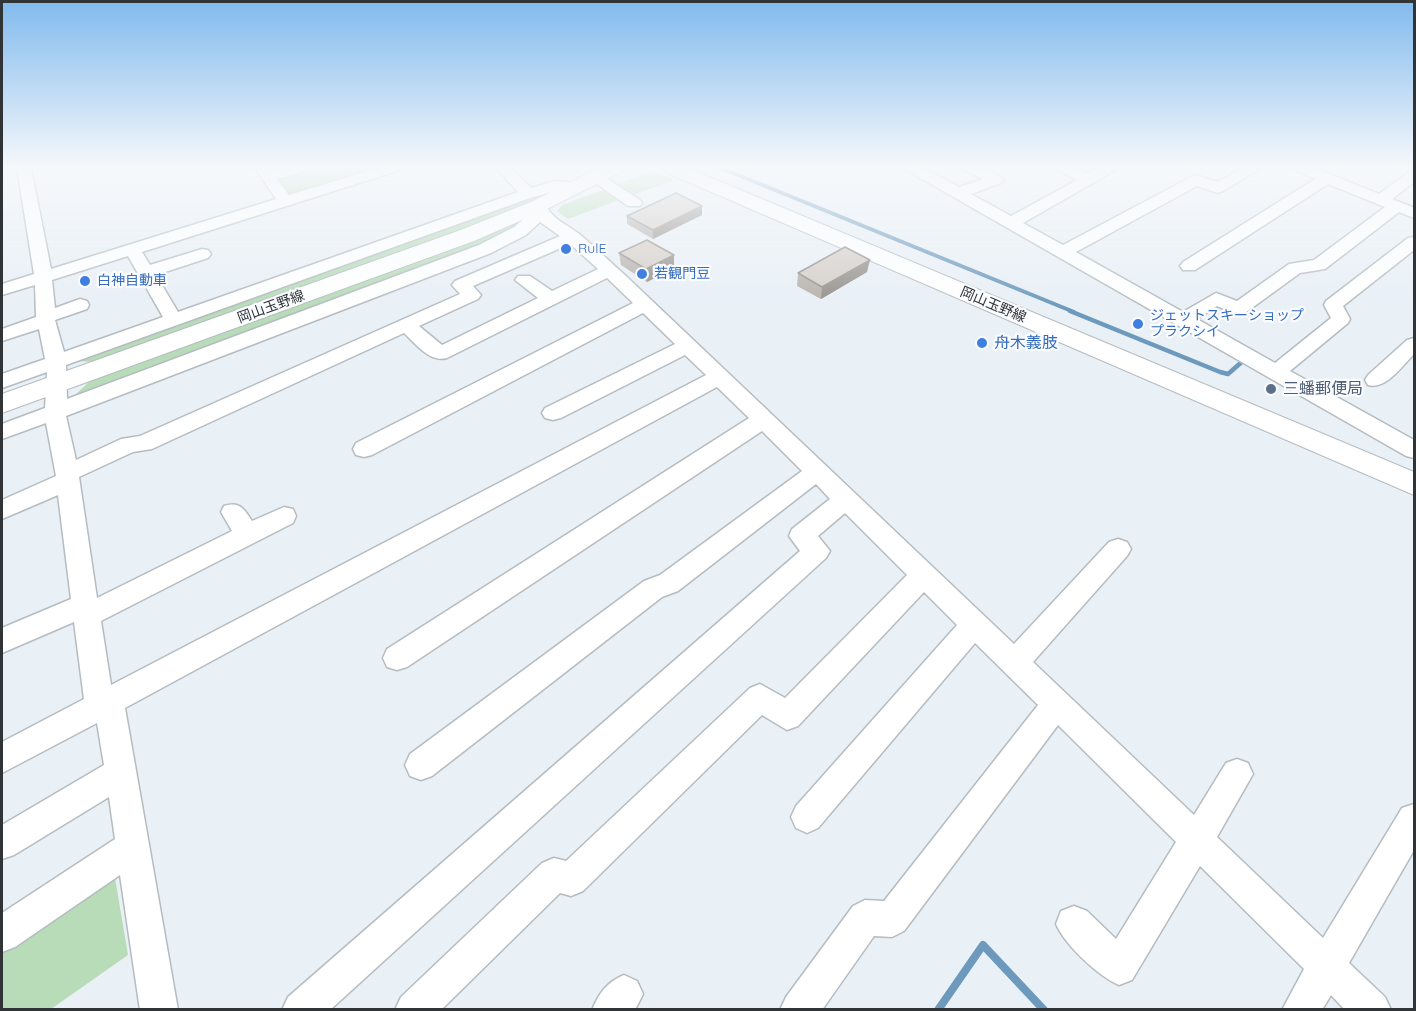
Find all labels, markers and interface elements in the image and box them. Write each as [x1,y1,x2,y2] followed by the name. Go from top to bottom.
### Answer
[578,241,606,257] place label: RulE
[559,242,573,256] marker: RulE
[654,266,710,282] place label: 若観門豆
[635,267,649,281] marker: 若観門豆
[97,273,167,289] place label: 白神自動車
[78,274,92,288] marker: 白神自動車
[958,284,1028,326] street label: 岡山玉野線
[235,287,307,327] street label: 岡山玉野線
[1150,308,1304,340] place label: ジェットスキーショップ プラクシイ
[1131,317,1145,331] marker: ジェットスキーショップ プラクシイ
[994,333,1058,353] place label: 舟木義肢
[975,336,989,350] marker: 舟木義肢
[1283,379,1363,399] place label: 三蟠郵便局
[1264,382,1278,396] marker: 三蟠郵便局

